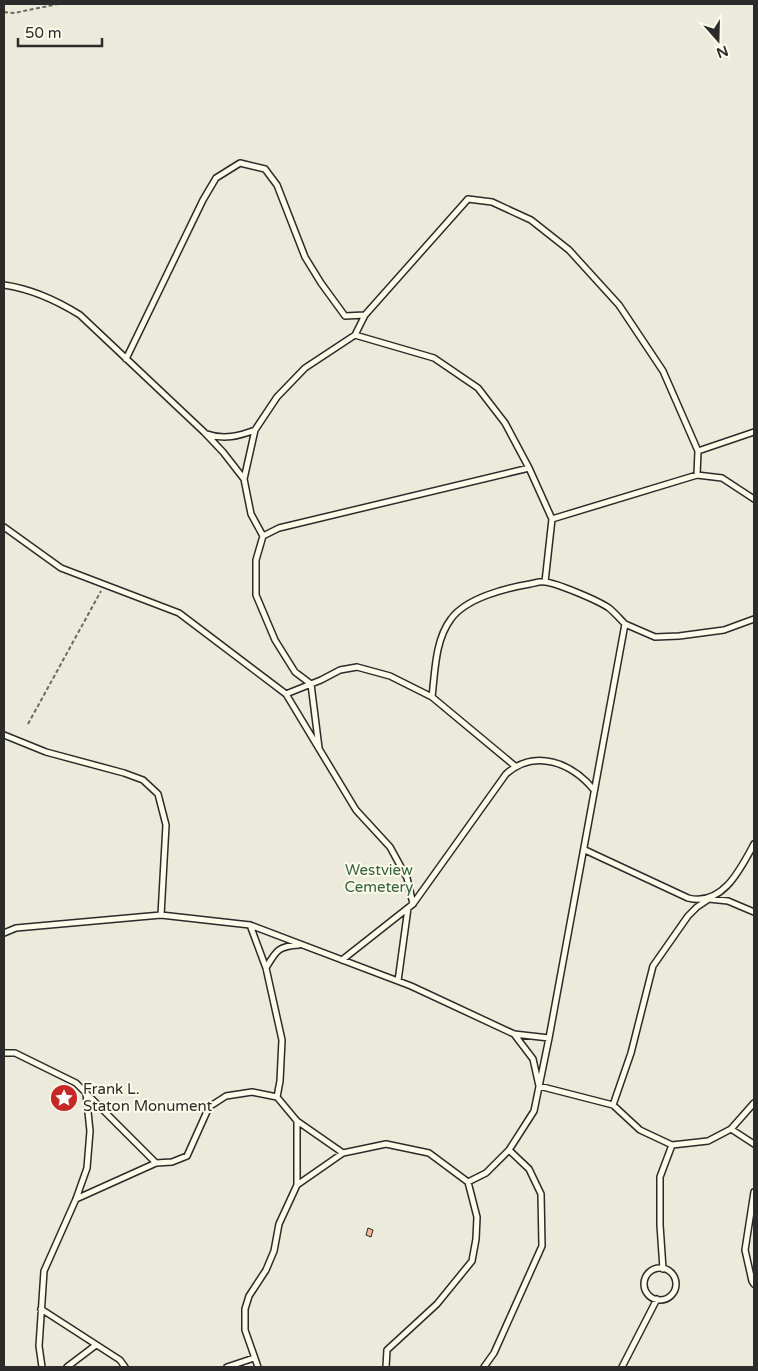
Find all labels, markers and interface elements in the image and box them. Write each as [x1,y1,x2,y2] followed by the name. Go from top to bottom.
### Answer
[18,15,101,47] scale bar
[693,15,743,65] north arrow
[25,24,62,42] text: 50 m
[714,42,730,62] text: N
[345,861,413,896] park label: Westview Cemetery
[83,1080,212,1115] place label: Frank L. Staton Monument
[49,1083,79,1113] place icon: Frank L. Staton Monument

